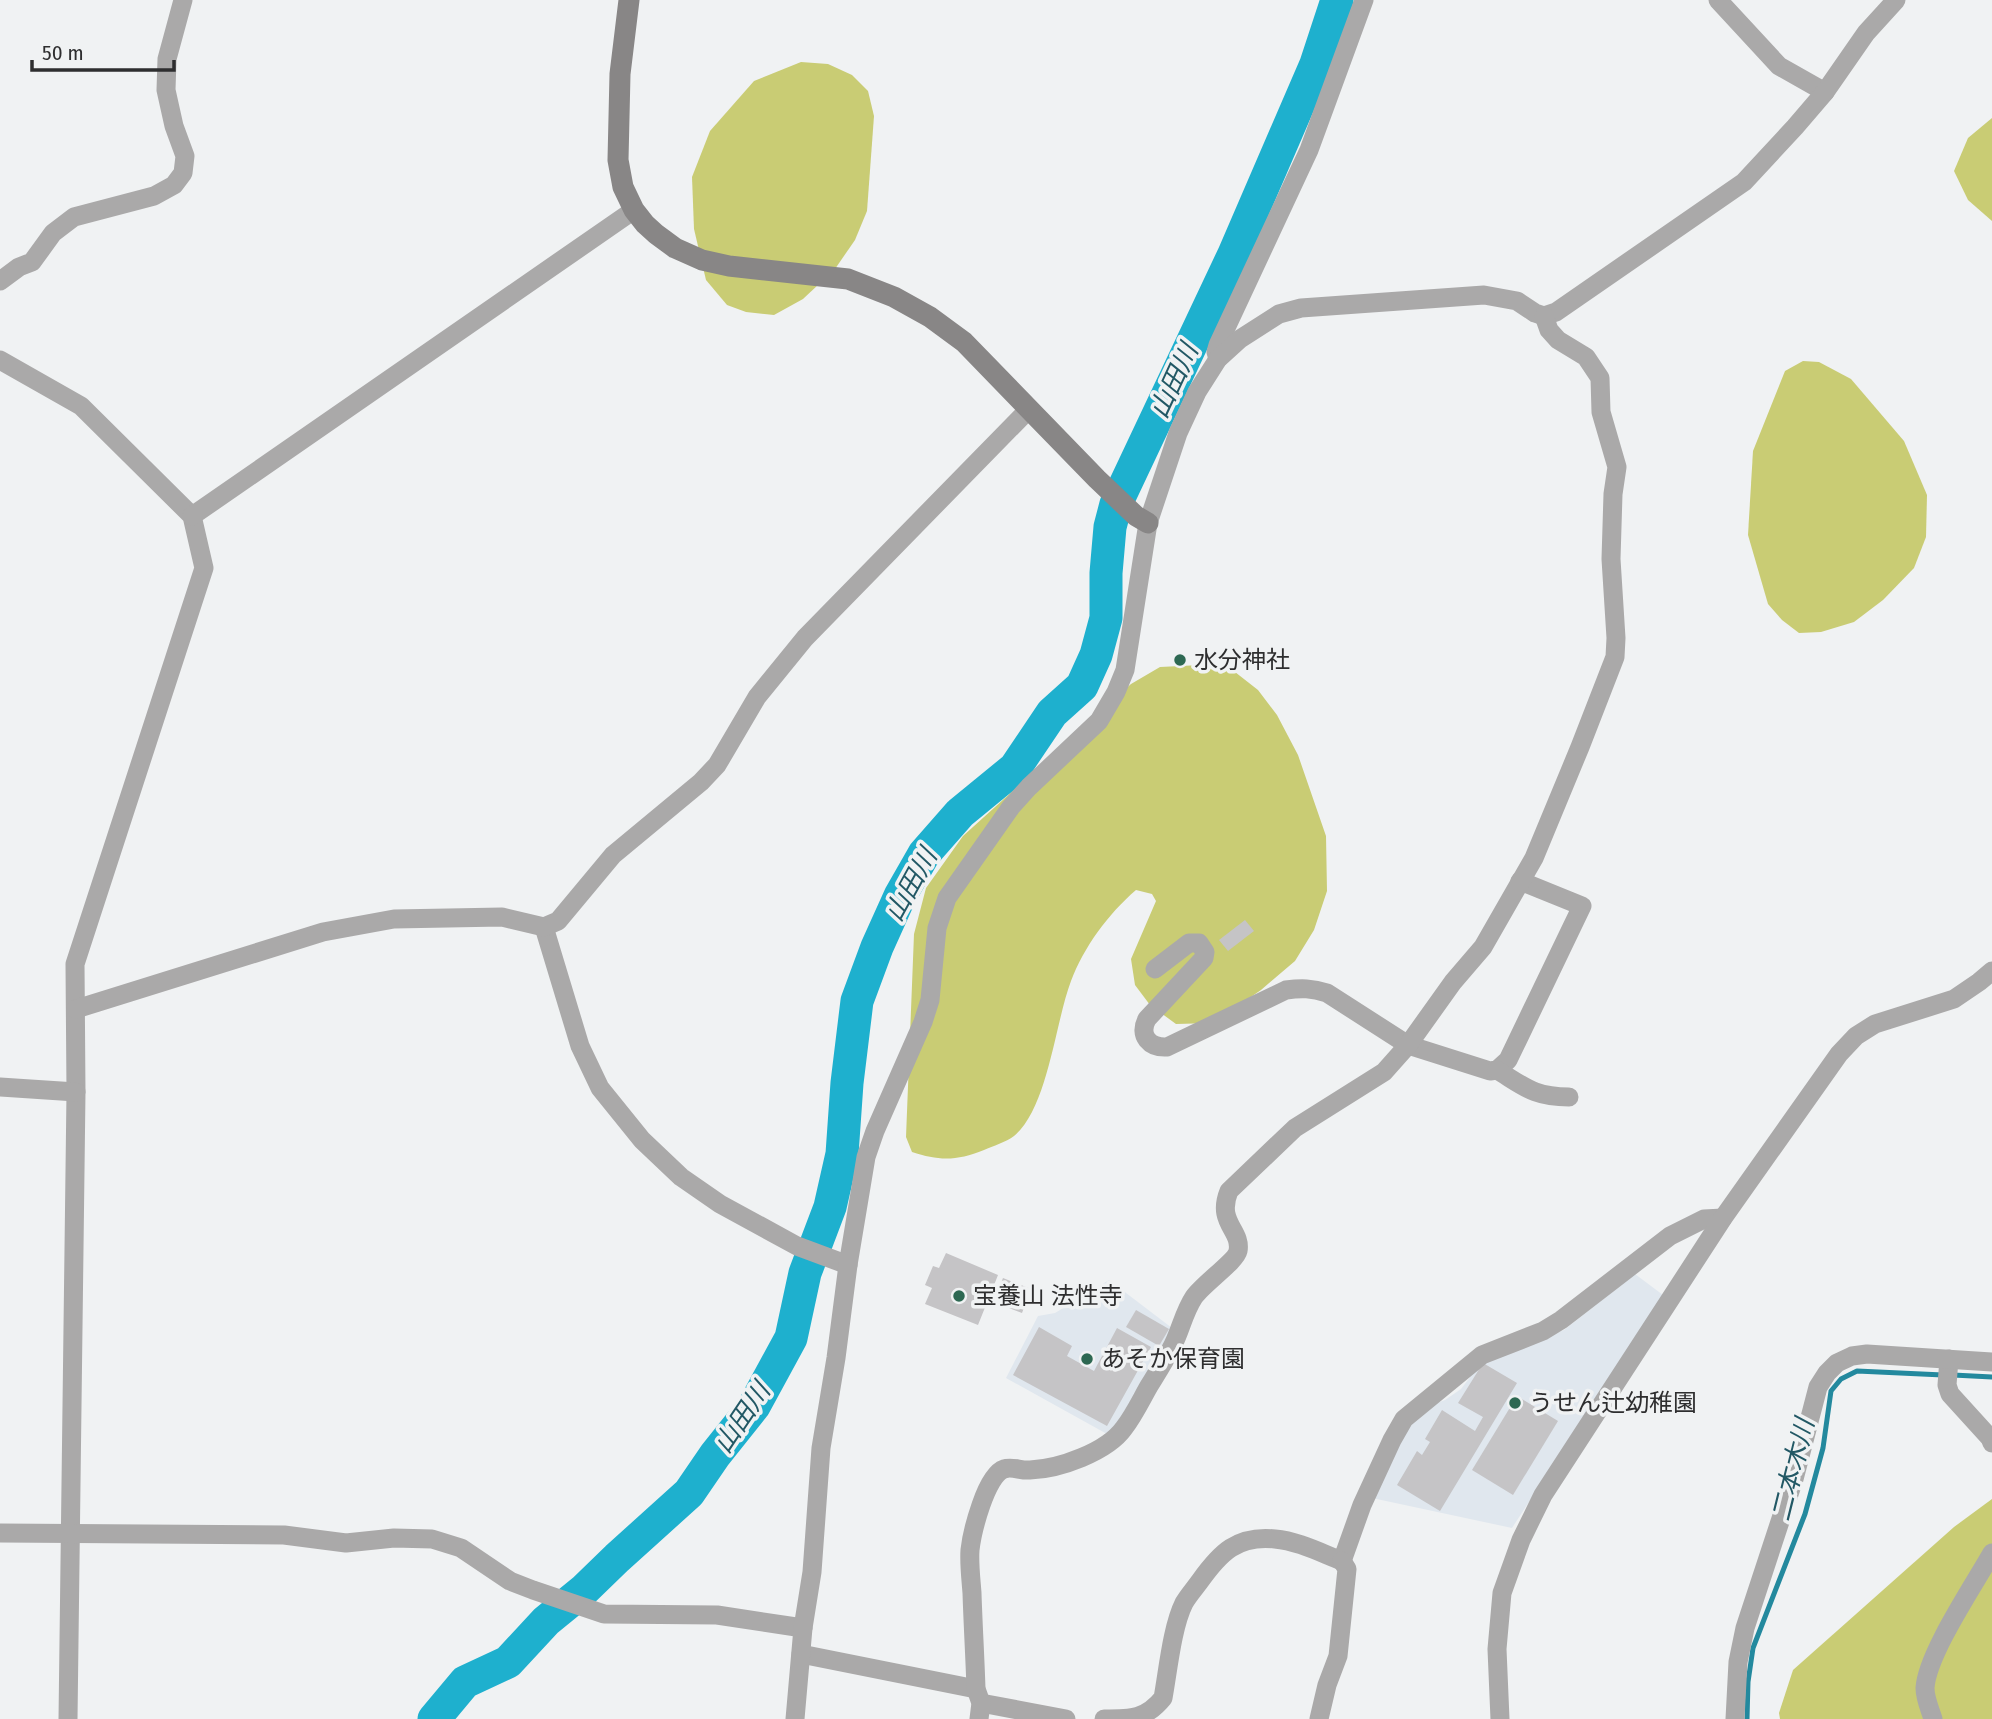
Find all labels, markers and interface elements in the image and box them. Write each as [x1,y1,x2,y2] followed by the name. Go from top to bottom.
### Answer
[32,28,173,72] scale bar
[42,40,84,66] text: 50 m
[1143,336,1206,423] water label: 山田川
[1194,646,1290,674] place label: 水分神社
[1172,652,1188,668] marker: 水分神社
[879,841,945,927] water label: 山田川
[973,1282,1123,1310] place label: 宝養山 法性寺
[951,1288,967,1304] marker: 宝養山 法性寺
[1101,1345,1245,1373] place label: あそか保育園
[1079,1351,1095,1367] marker: あそか保育園
[707,1375,778,1459] water label: 山田川
[1529,1389,1697,1417] place label: うせん辻幼稚園
[1507,1395,1523,1411] marker: うせん辻幼稚園
[1765,1413,1821,1524] water label: 二本木川

